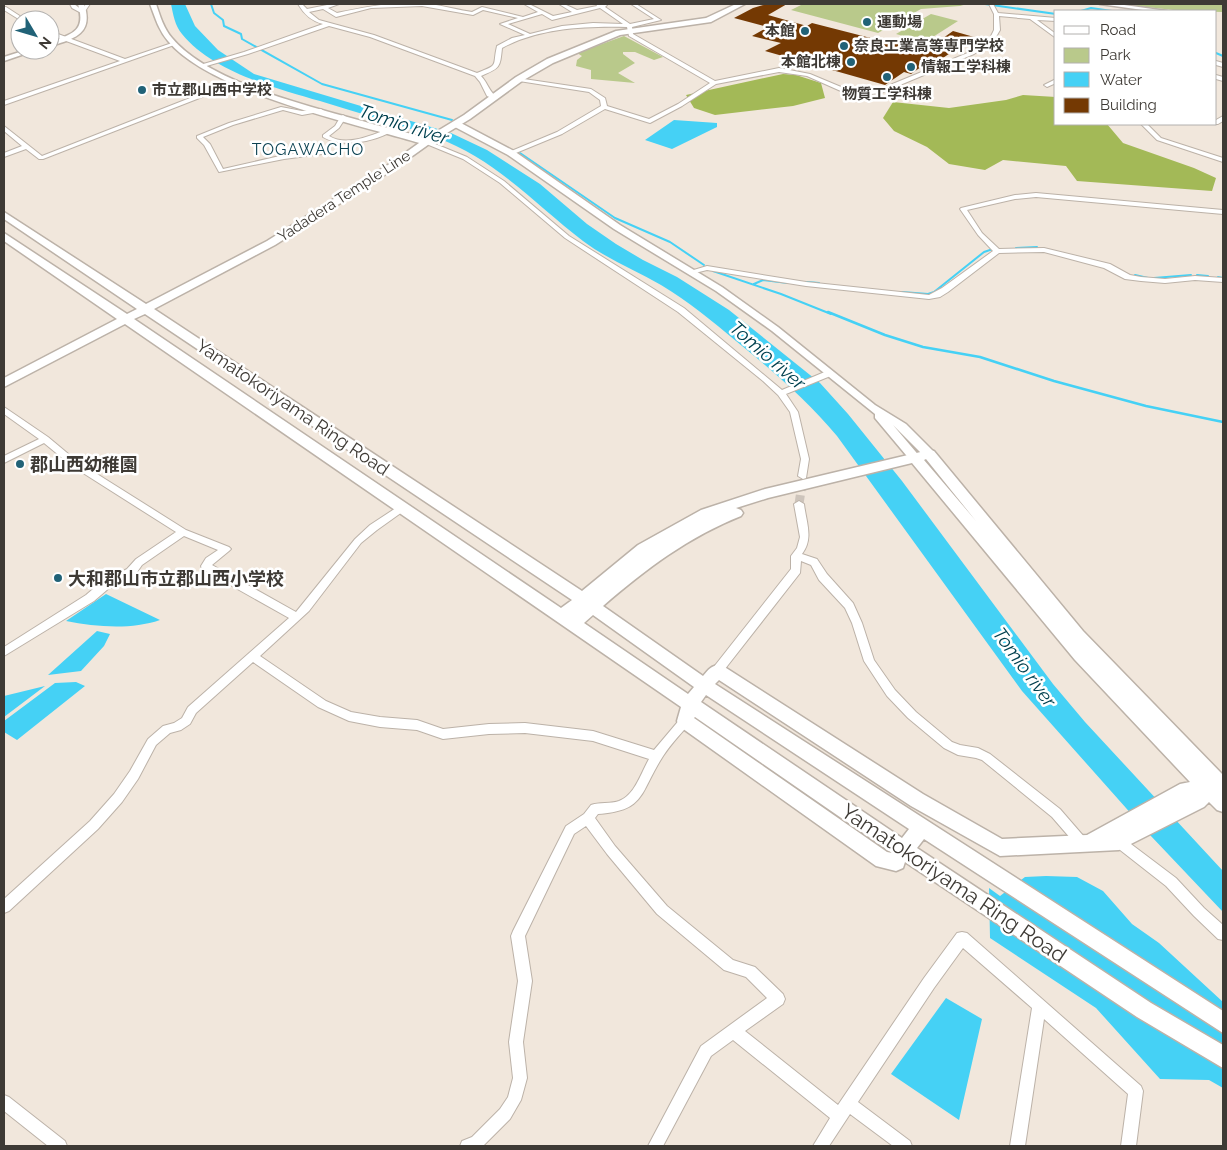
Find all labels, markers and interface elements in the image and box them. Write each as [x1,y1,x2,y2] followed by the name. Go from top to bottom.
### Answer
[10,10,60,60] north arrow
[1054,10,1217,125] legend
[877,13,922,31] place label: 運動場
[861,16,873,28] marker: 運動場
[1100,21,1136,39] text: Road
[765,22,795,40] place label: 本館
[799,25,811,37] marker: 本館
[36,34,55,52] text: N
[854,37,1004,55] place label: 奈良工業高等専門学校
[838,40,850,52] marker: 奈良工業高等専門学校
[1100,46,1131,64] text: Park
[781,53,841,71] place label: 本館北棟
[845,56,857,68] marker: 本館北棟
[921,58,1011,76] place label: 情報工学科棟
[905,61,917,73] marker: 情報工学科棟
[881,71,893,83] marker: 物質工学科棟
[1100,71,1143,89] text: Water
[152,81,272,99] place label: 市立郡山西中学校
[136,84,148,96] marker: 市立郡山西中学校
[842,85,932,103] place label: 物質工学科棟
[1100,96,1157,114] text: Building
[356,99,453,149] water label: Tomio river
[252,140,364,159] district label: TOGAWACHO
[274,146,414,246] street label: Yadadera Temple Line
[726,316,811,395] water label: Tomio river
[193,335,393,479] street label: Yamatokoriyama Ring Road
[30,454,138,475] place label: 郡山西幼稚園
[14,458,26,470] marker: 郡山西幼稚園
[68,568,284,589] place label: 大和郡山市立郡山西小学校
[52,572,64,584] marker: 大和郡山市立郡山西小学校
[989,623,1062,712] water label: Tomio river
[837,798,1071,968] street label: Yamatokoriyama Ring Road

